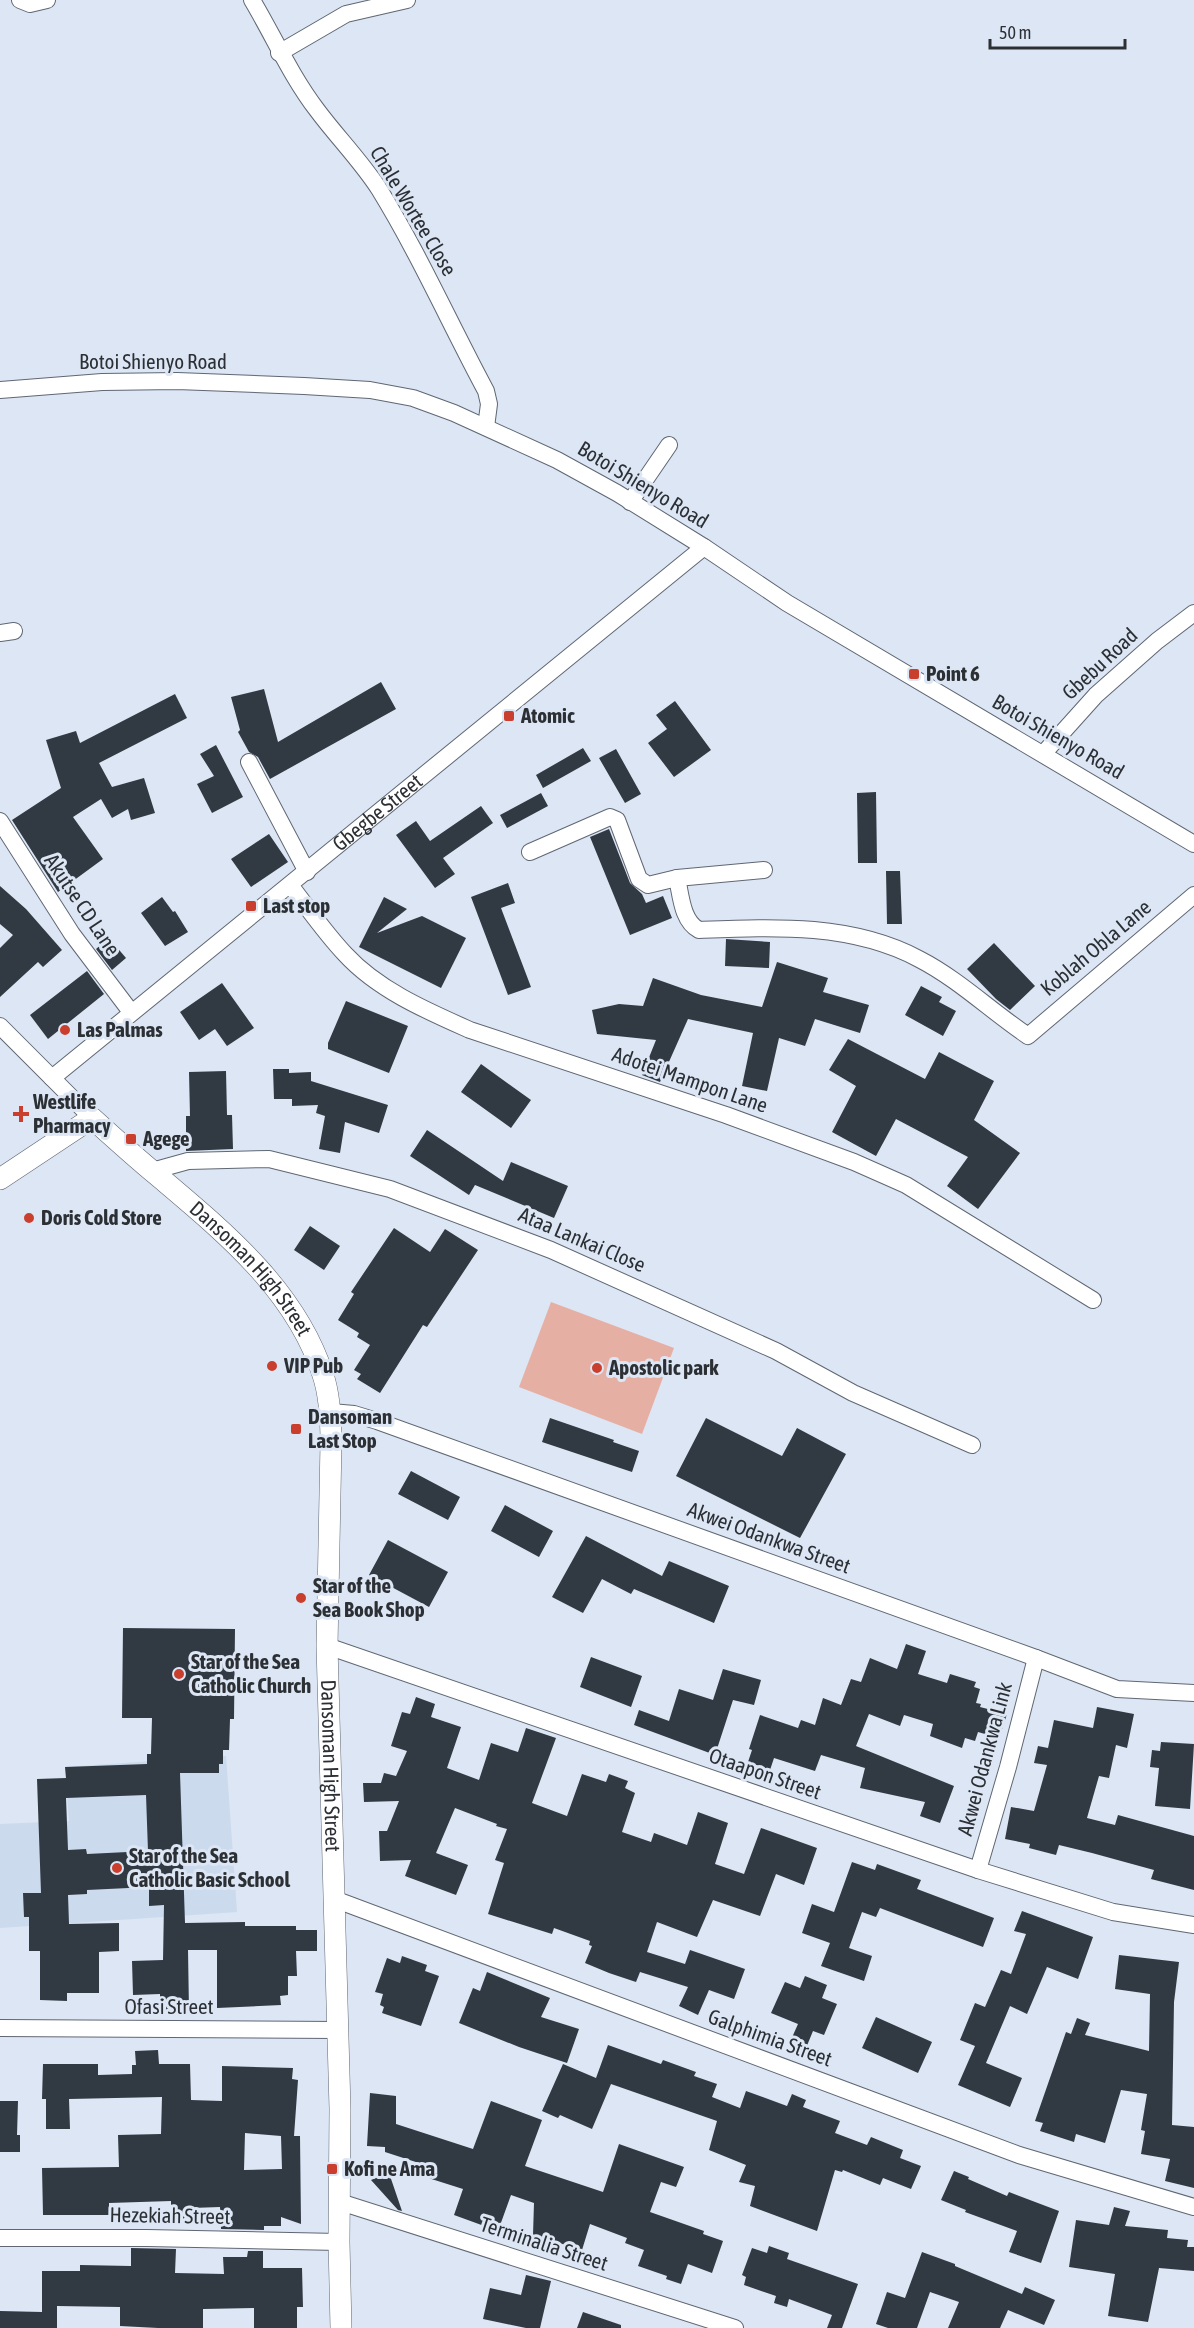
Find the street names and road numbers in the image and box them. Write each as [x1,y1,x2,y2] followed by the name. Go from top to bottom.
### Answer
[366,141,462,280] street label: Chale Wortee Close
[79,349,227,373] street label: Botoi Shienyo Road
[574,436,713,533] street label: Botoi Shienyo Road
[1057,623,1142,704] street label: Gbebu Road
[988,689,1129,784] street label: Botoi Shienyo Road
[327,769,427,855] street label: Gbegbe Street
[40,849,126,960] street label: Akutse CD Lane
[1036,894,1155,1000] street label: Koblah Obla Lane
[610,1041,771,1117] street label: Adotei Mampon Lane
[185,1196,317,1340] street label: Dansoman High Street
[515,1202,649,1277] street label: Ataa Lankai Close
[685,1496,854,1578] street label: Akwei Odankwa Street
[317,1679,346,1852] street label: Dansoman High Street
[952,1679,1016,1838] street label: Akwei Odankwa Link
[706,1743,824,1803] street label: Otaapon Street
[124,1994,214,2018] street label: Ofasi Street
[705,2004,836,2071] street label: Galphimia Street
[109,2202,231,2228] street label: Hezekiah Street
[477,2211,611,2275] street label: Terminalia Street

